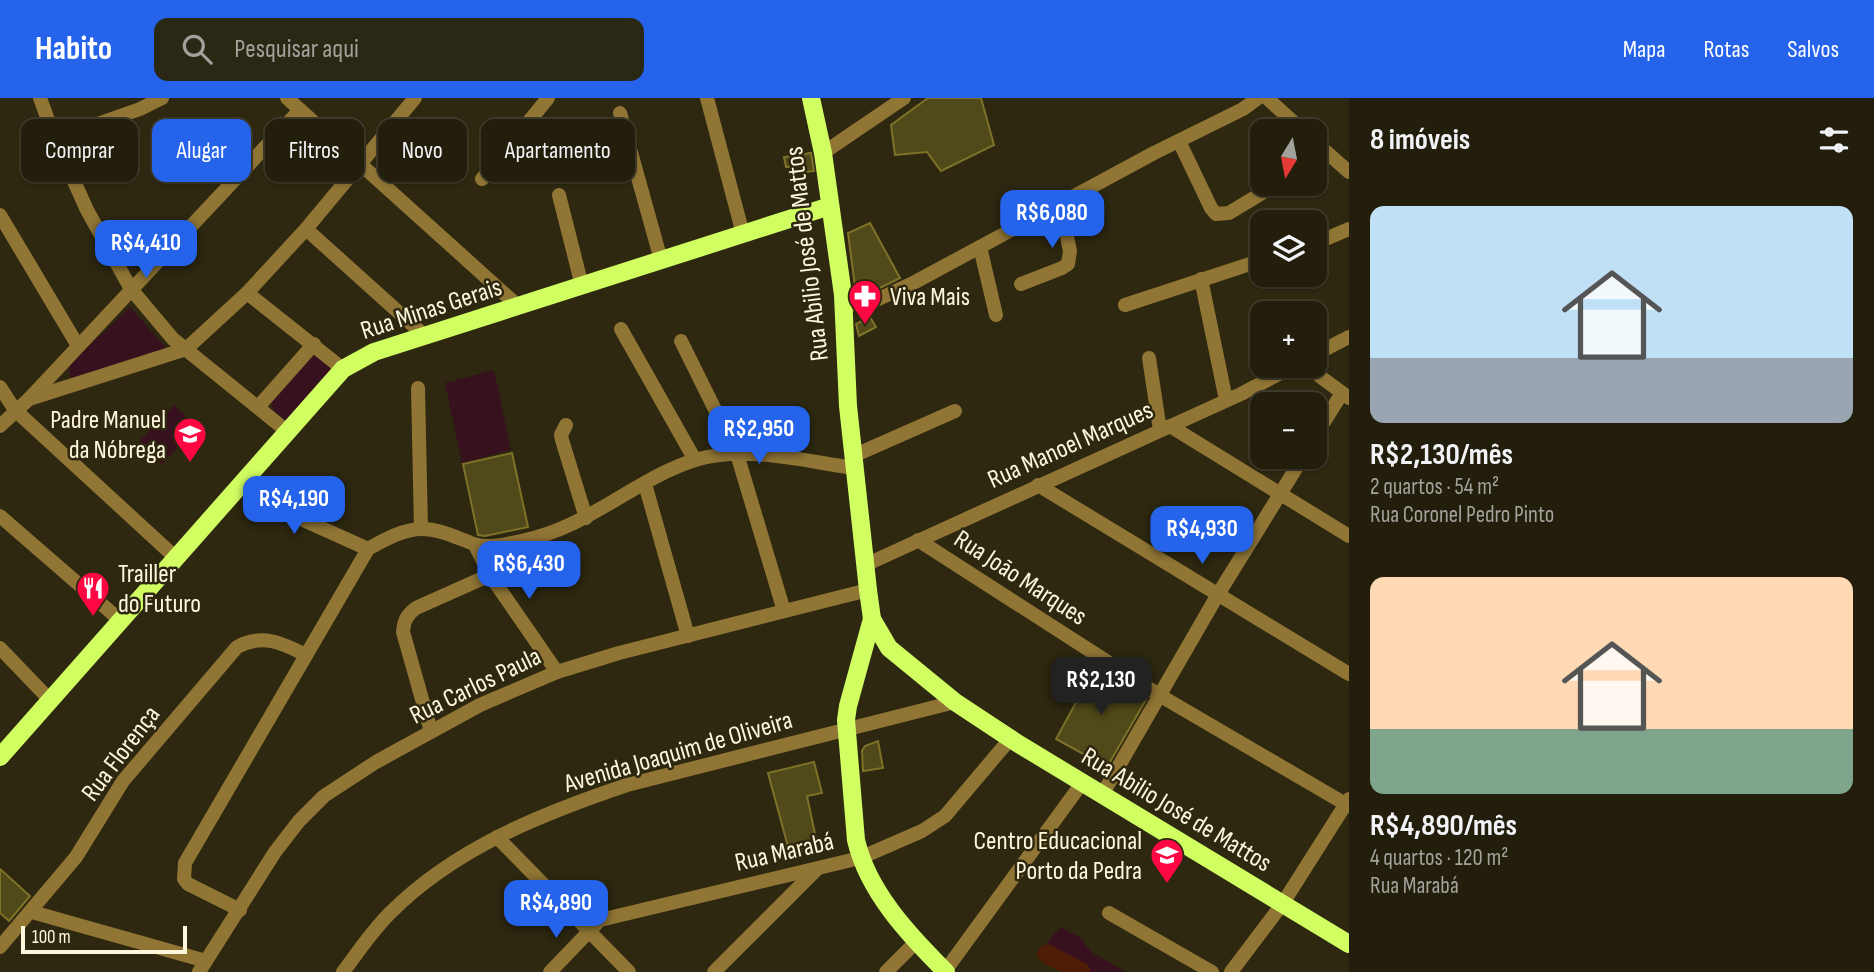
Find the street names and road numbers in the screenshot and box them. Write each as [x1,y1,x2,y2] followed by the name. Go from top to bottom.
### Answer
[779,145,836,363] street label: Rua Abilio José de Mattos
[357,272,506,347] street label: Rua Minas Gerais
[983,395,1158,496] street label: Rua Manoel Marques
[948,524,1092,633] street label: Rua João Marques
[405,641,546,731] street label: Rua Carlos Paula
[75,700,167,808] street label: Rua Florença
[560,705,796,800] street label: Avenida Joaquim de Oliveira
[1076,741,1277,879] street label: Rua Abilio José de Mattos
[732,826,837,879] street label: Rua Marabá

